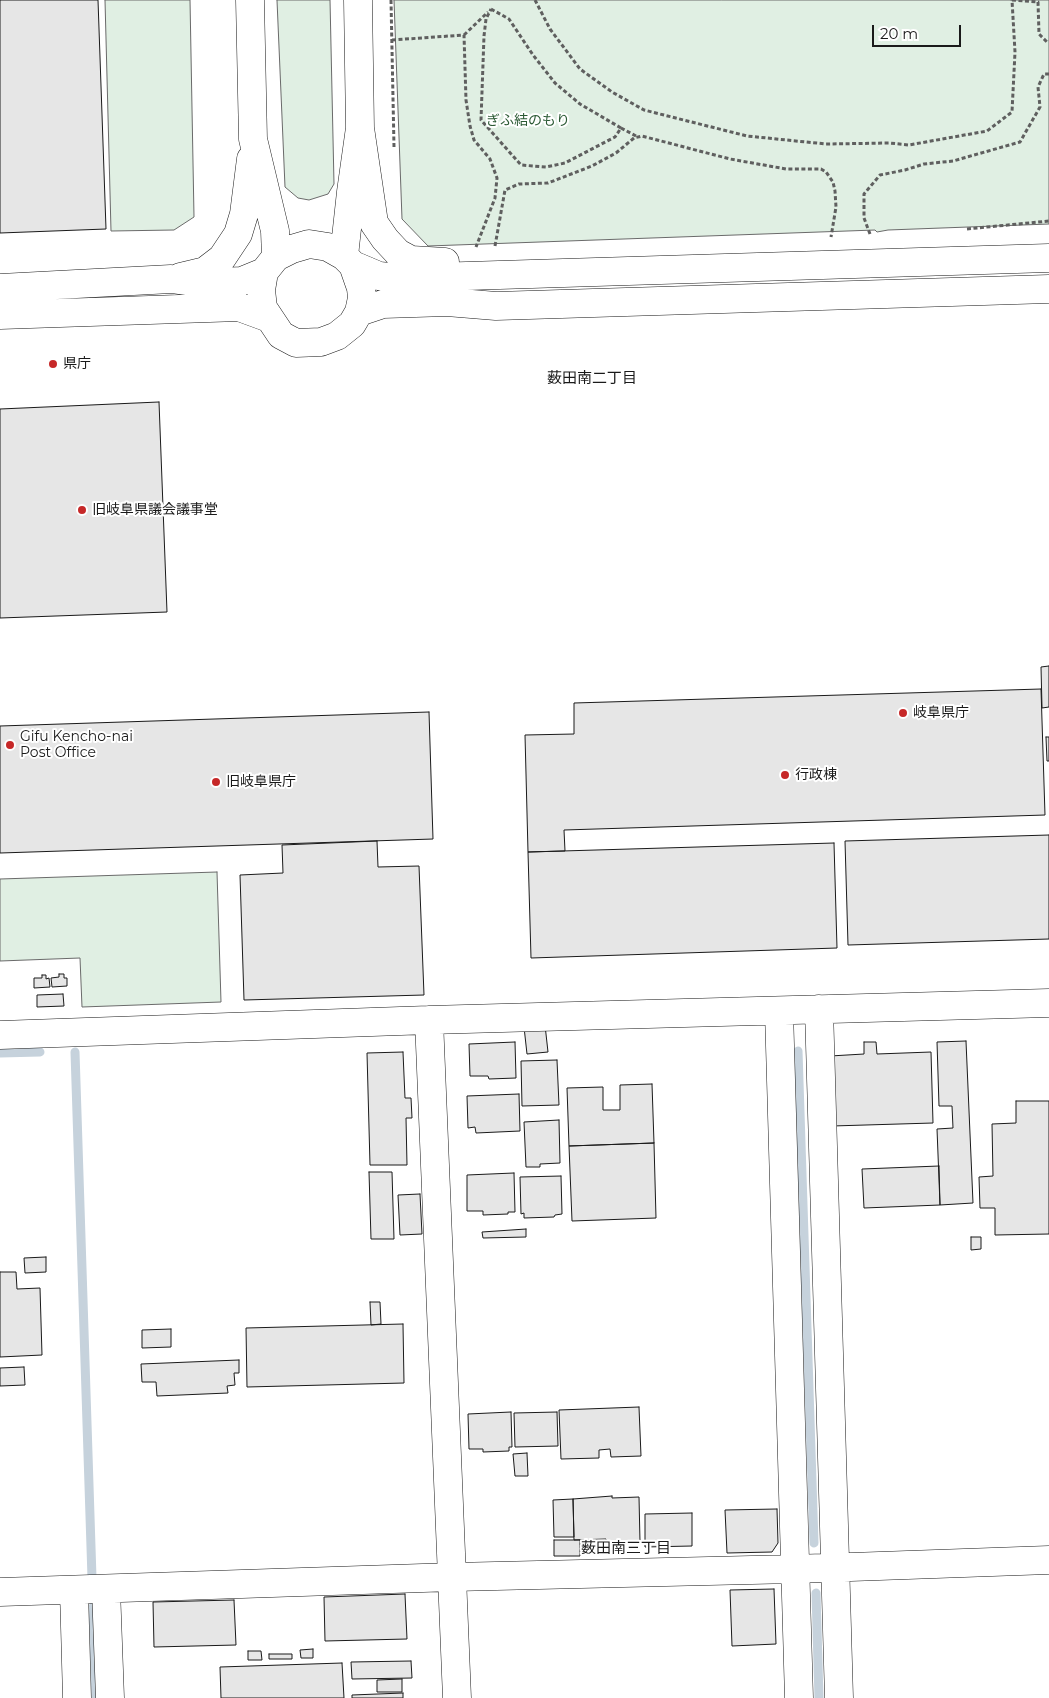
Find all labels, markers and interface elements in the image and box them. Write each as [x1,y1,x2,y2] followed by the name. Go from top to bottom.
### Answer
[874,15,963,47] scale bar
[880,24,918,43] text: 20 m
[486,113,570,129] park label: ぎふ結のもり
[63,356,91,372] place label: 県庁
[47,358,59,370] marker: 県庁
[547,370,637,388] district label: 薮田南二丁目
[92,502,218,518] place label: 旧岐阜県議会議事堂
[76,504,88,516] marker: 旧岐阜県議会議事堂
[913,705,969,721] place label: 岐阜県庁
[897,707,909,719] marker: 岐阜県庁
[20,729,133,762] place label: Gifu Kencho-nai Post Office
[4,739,16,751] marker: Gifu Kencho-nai Post Office
[795,767,837,783] place label: 行政棟
[779,769,791,781] marker: 行政棟
[226,774,296,790] place label: 旧岐阜県庁
[210,776,222,788] marker: 旧岐阜県庁
[581,1540,671,1558] district label: 薮田南三丁目

